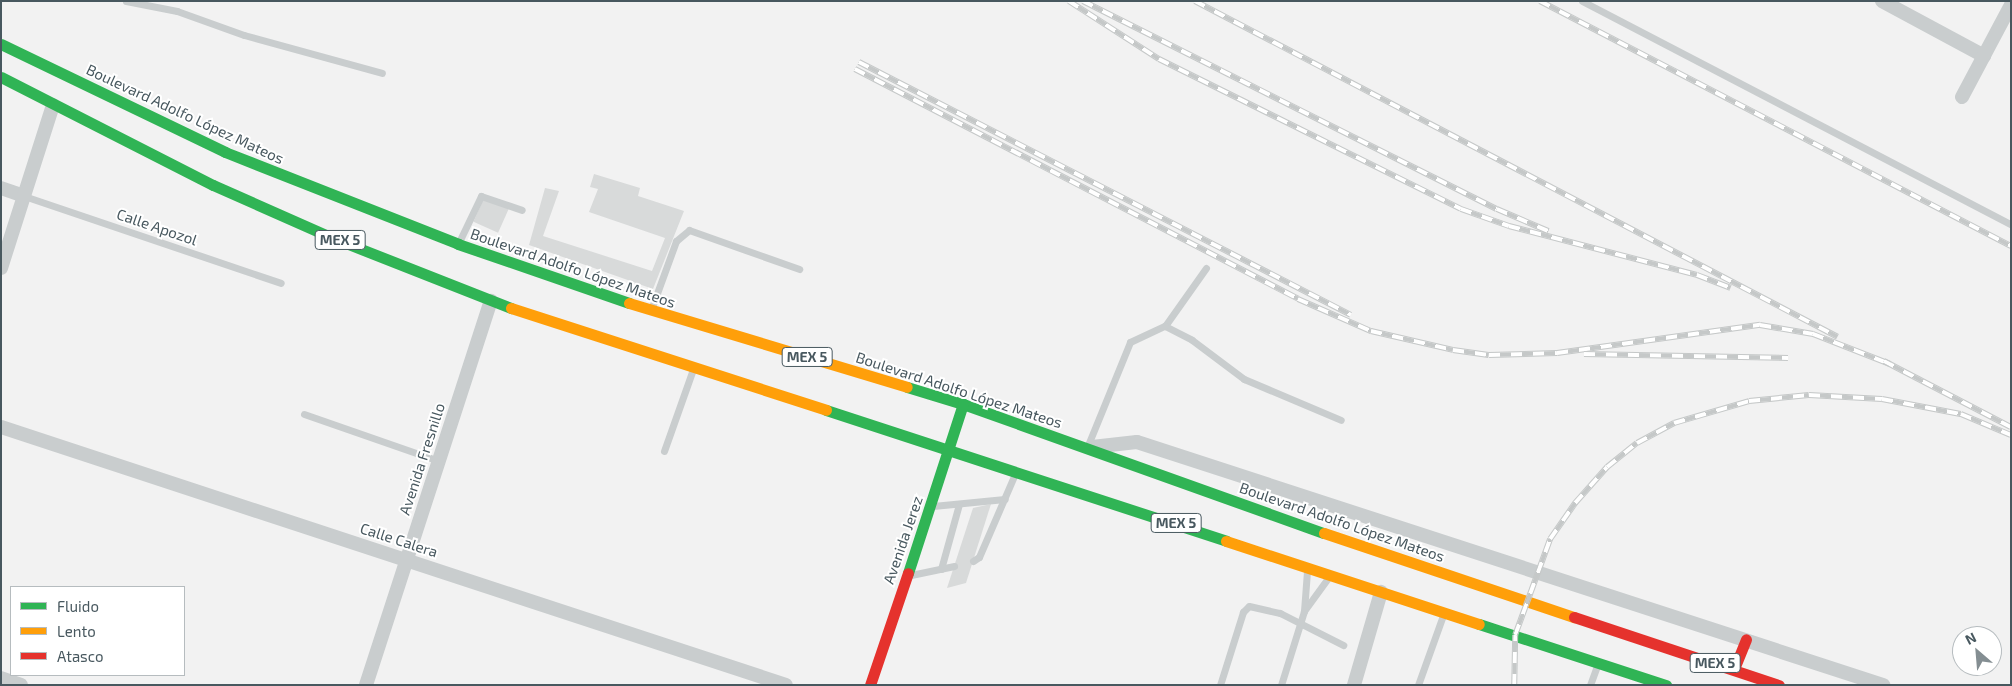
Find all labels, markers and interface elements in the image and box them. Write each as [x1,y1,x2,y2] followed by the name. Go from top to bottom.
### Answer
[83,60,287,168] street label: Boulevard Adolfo López Mateos
[114,205,200,249] street label: Calle Apozol
[468,224,678,312] street label: Boulevard Adolfo López Mateos
[314,228,366,252] road number: MEX 5
[781,346,833,368] road number: MEX 5
[853,348,1065,432] street label: Boulevard Adolfo López Mateos
[395,401,449,517] street label: Avenida Fresnillo
[1237,478,1447,566] street label: Boulevard Adolfo López Mateos
[879,493,927,587] street label: Avenida Jerez
[1150,512,1202,534] road number: MEX 5
[358,519,440,561] street label: Calle Calera
[10,586,185,676] legend
[57,597,99,615] text: Fluido
[57,622,96,640] text: Lento
[1952,626,2002,676] north arrow
[1962,628,1979,648] text: N
[57,647,103,665] text: Atasco
[1689,651,1741,674] road number: MEX 5

